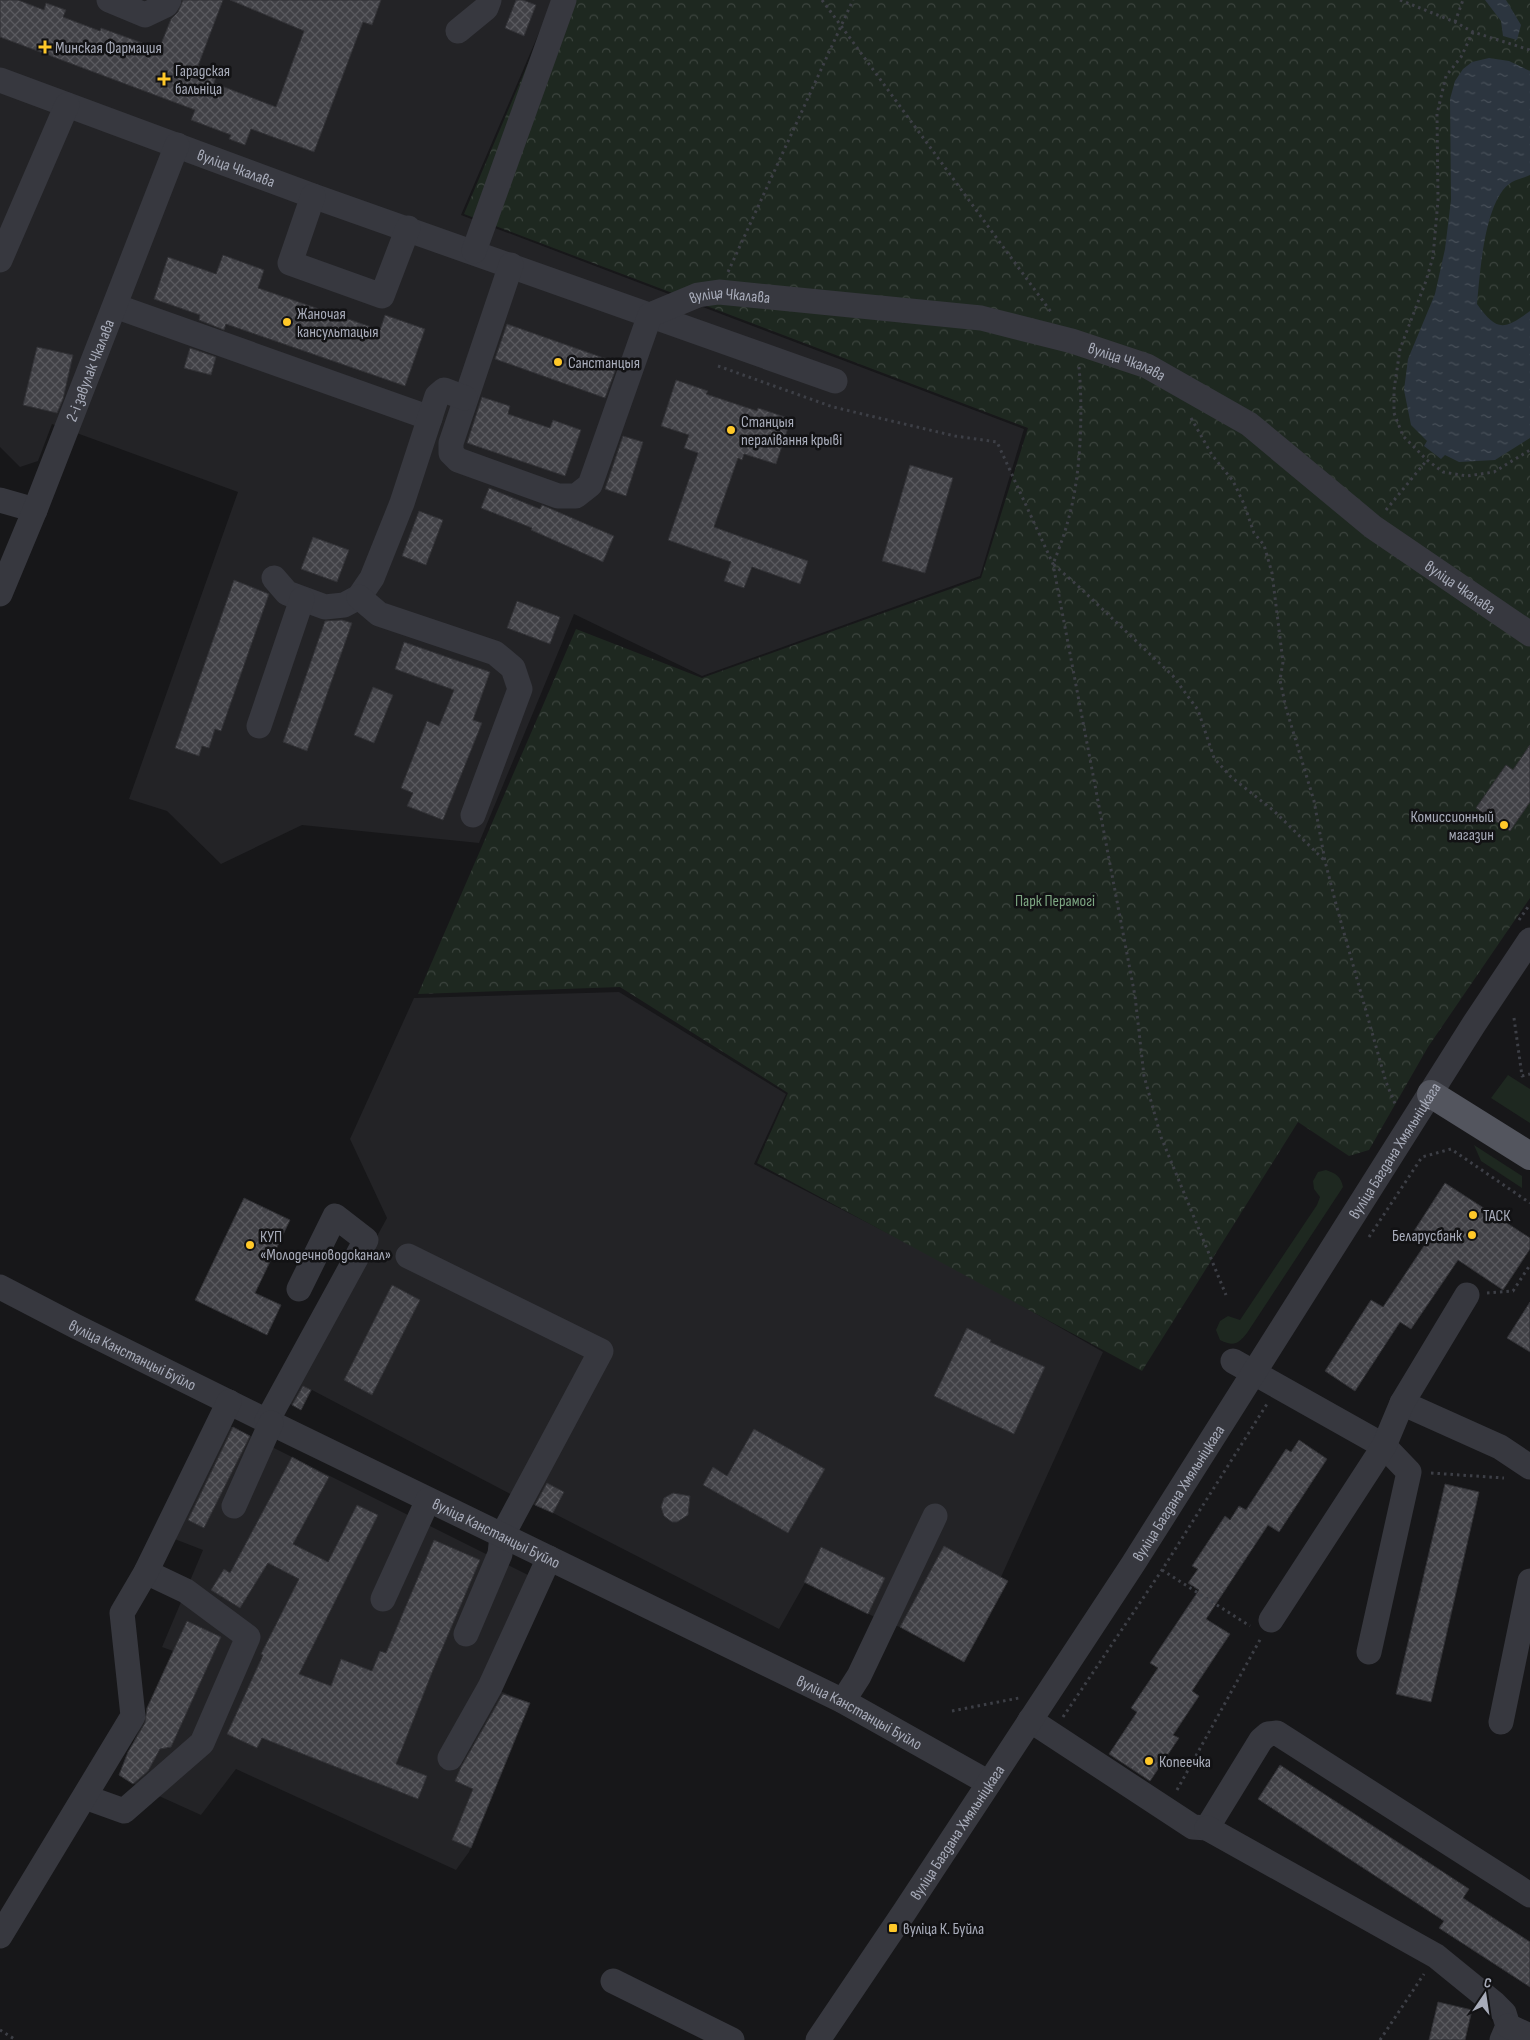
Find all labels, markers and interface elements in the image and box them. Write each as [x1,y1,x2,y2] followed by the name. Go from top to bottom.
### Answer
[55,39,162,58] place label: Минская Фармация
[39,41,51,53] marker: Минская Фармация
[175,62,230,99] place label: Гарадская бальніца
[157,72,171,86] marker: Гарадская бальніца
[194,146,277,192] street label: вуліца Чкалава
[687,284,771,309] street label: вуліца Чкалава
[297,305,379,342] place label: Жаночая кансультацыя
[281,316,293,328] marker: Жаночая кансультацыя
[62,317,119,425] street label: 2-і завулак Чкалава
[1085,339,1169,386] street label: вуліца Чкалава
[568,354,640,373] place label: Санстанцыя
[552,356,564,368] marker: Санстанцыя
[741,413,842,450] place label: Станцыя пералівання крыві
[725,424,737,436] marker: Станцыя пералівання крыві
[1421,557,1499,619] street label: вуліца Чкалава
[1411,808,1494,845] place label: Комиссионный магазин
[1498,819,1510,831] marker: Комиссионный магазин
[1015,892,1095,911] park label: Парк Перамогі
[1345,1080,1446,1223] street label: вуліца Багдана Хмяльніцкага
[1483,1207,1511,1226] place label: ТАСК
[1467,1209,1479,1221] marker: ТАСК
[1392,1227,1463,1246] place label: Беларусбанк
[260,1228,391,1265] place label: КУП «Молодечноводоканал»
[1466,1229,1478,1241] marker: Беларусбанк
[244,1239,256,1251] marker: КУП «Молодечноводоканал»
[65,1316,199,1395] street label: вуліца Канстанцыі Буйло
[1129,1422,1229,1565] street label: вуліца Багдана Хмяльніцкага
[429,1495,563,1573] street label: вуліца Канстанцыі Буйло
[793,1672,925,1755] street label: вуліца Канстанцыі Буйло
[1159,1753,1211,1772] place label: Копеечка
[1143,1755,1155,1767] marker: Копеечка
[907,1762,1009,1904] street label: вуліца Багдана Хмяльніцкага
[903,1920,984,1939] place label: вуліца К. Буйла
[887,1922,899,1934] marker: вуліца К. Буйла
[1460,1970,1510,2020] north arrow
[1482,1974,1493,1992] text: С

